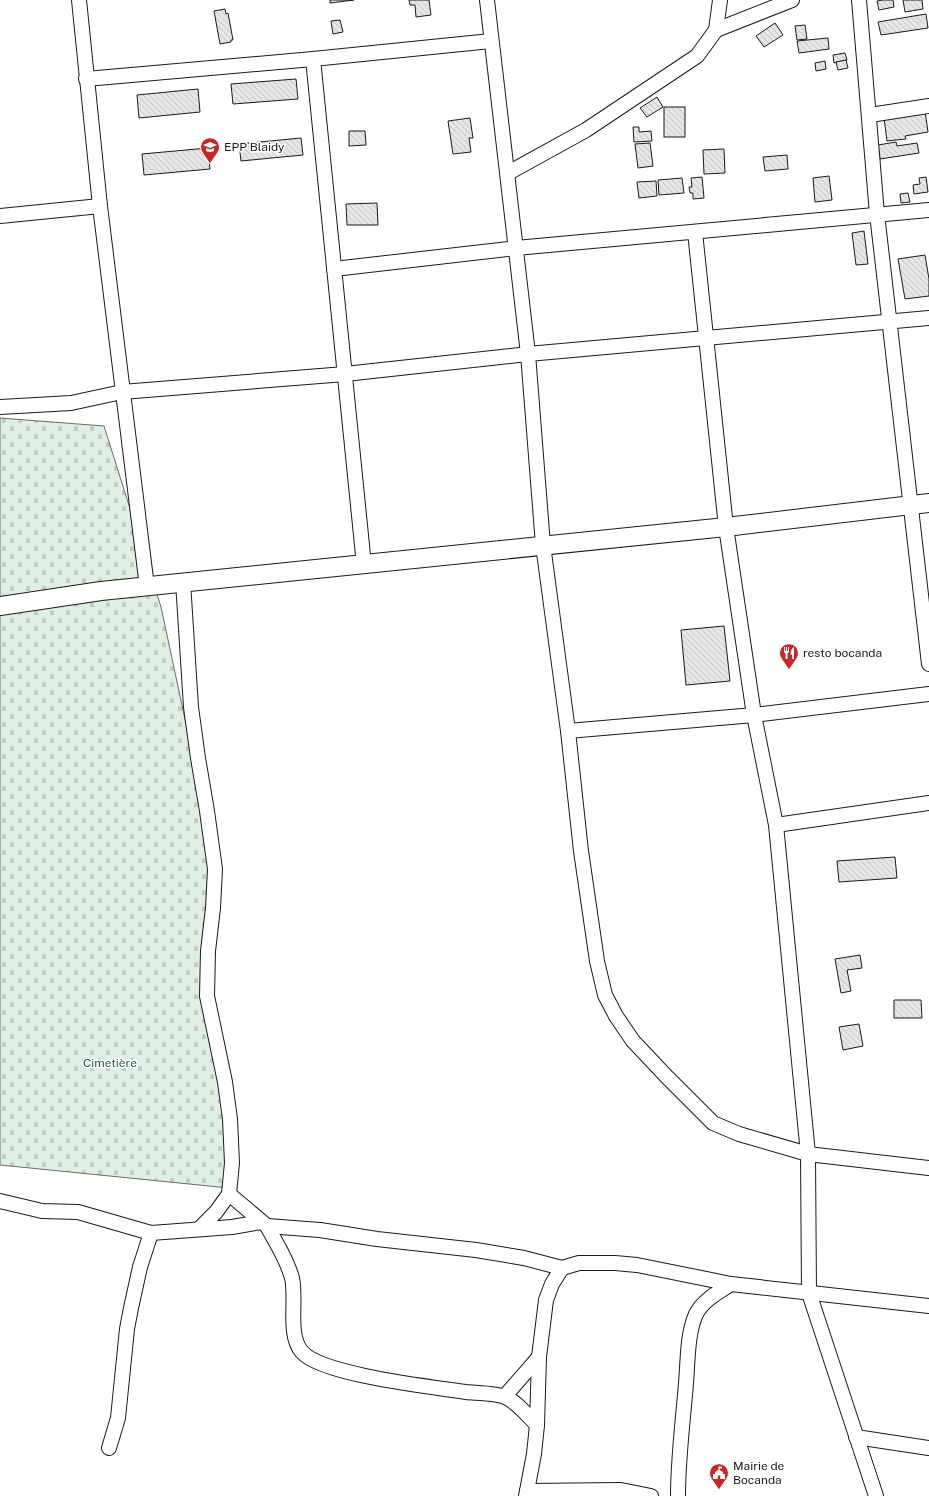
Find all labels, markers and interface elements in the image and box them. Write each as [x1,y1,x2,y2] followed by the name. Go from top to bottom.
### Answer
[199,136,221,164] school or university icon: EPP Blaidy
[224,140,285,154] place label: EPP Blaidy
[778,642,800,670] restaurant icon: resto bocanda
[803,646,882,660] place label: resto bocanda
[83,1056,137,1070] park label: Cimetière
[733,1459,785,1487] place label: Mairie de Bocanda
[708,1462,730,1490] public building icon: Mairie de Bocanda

